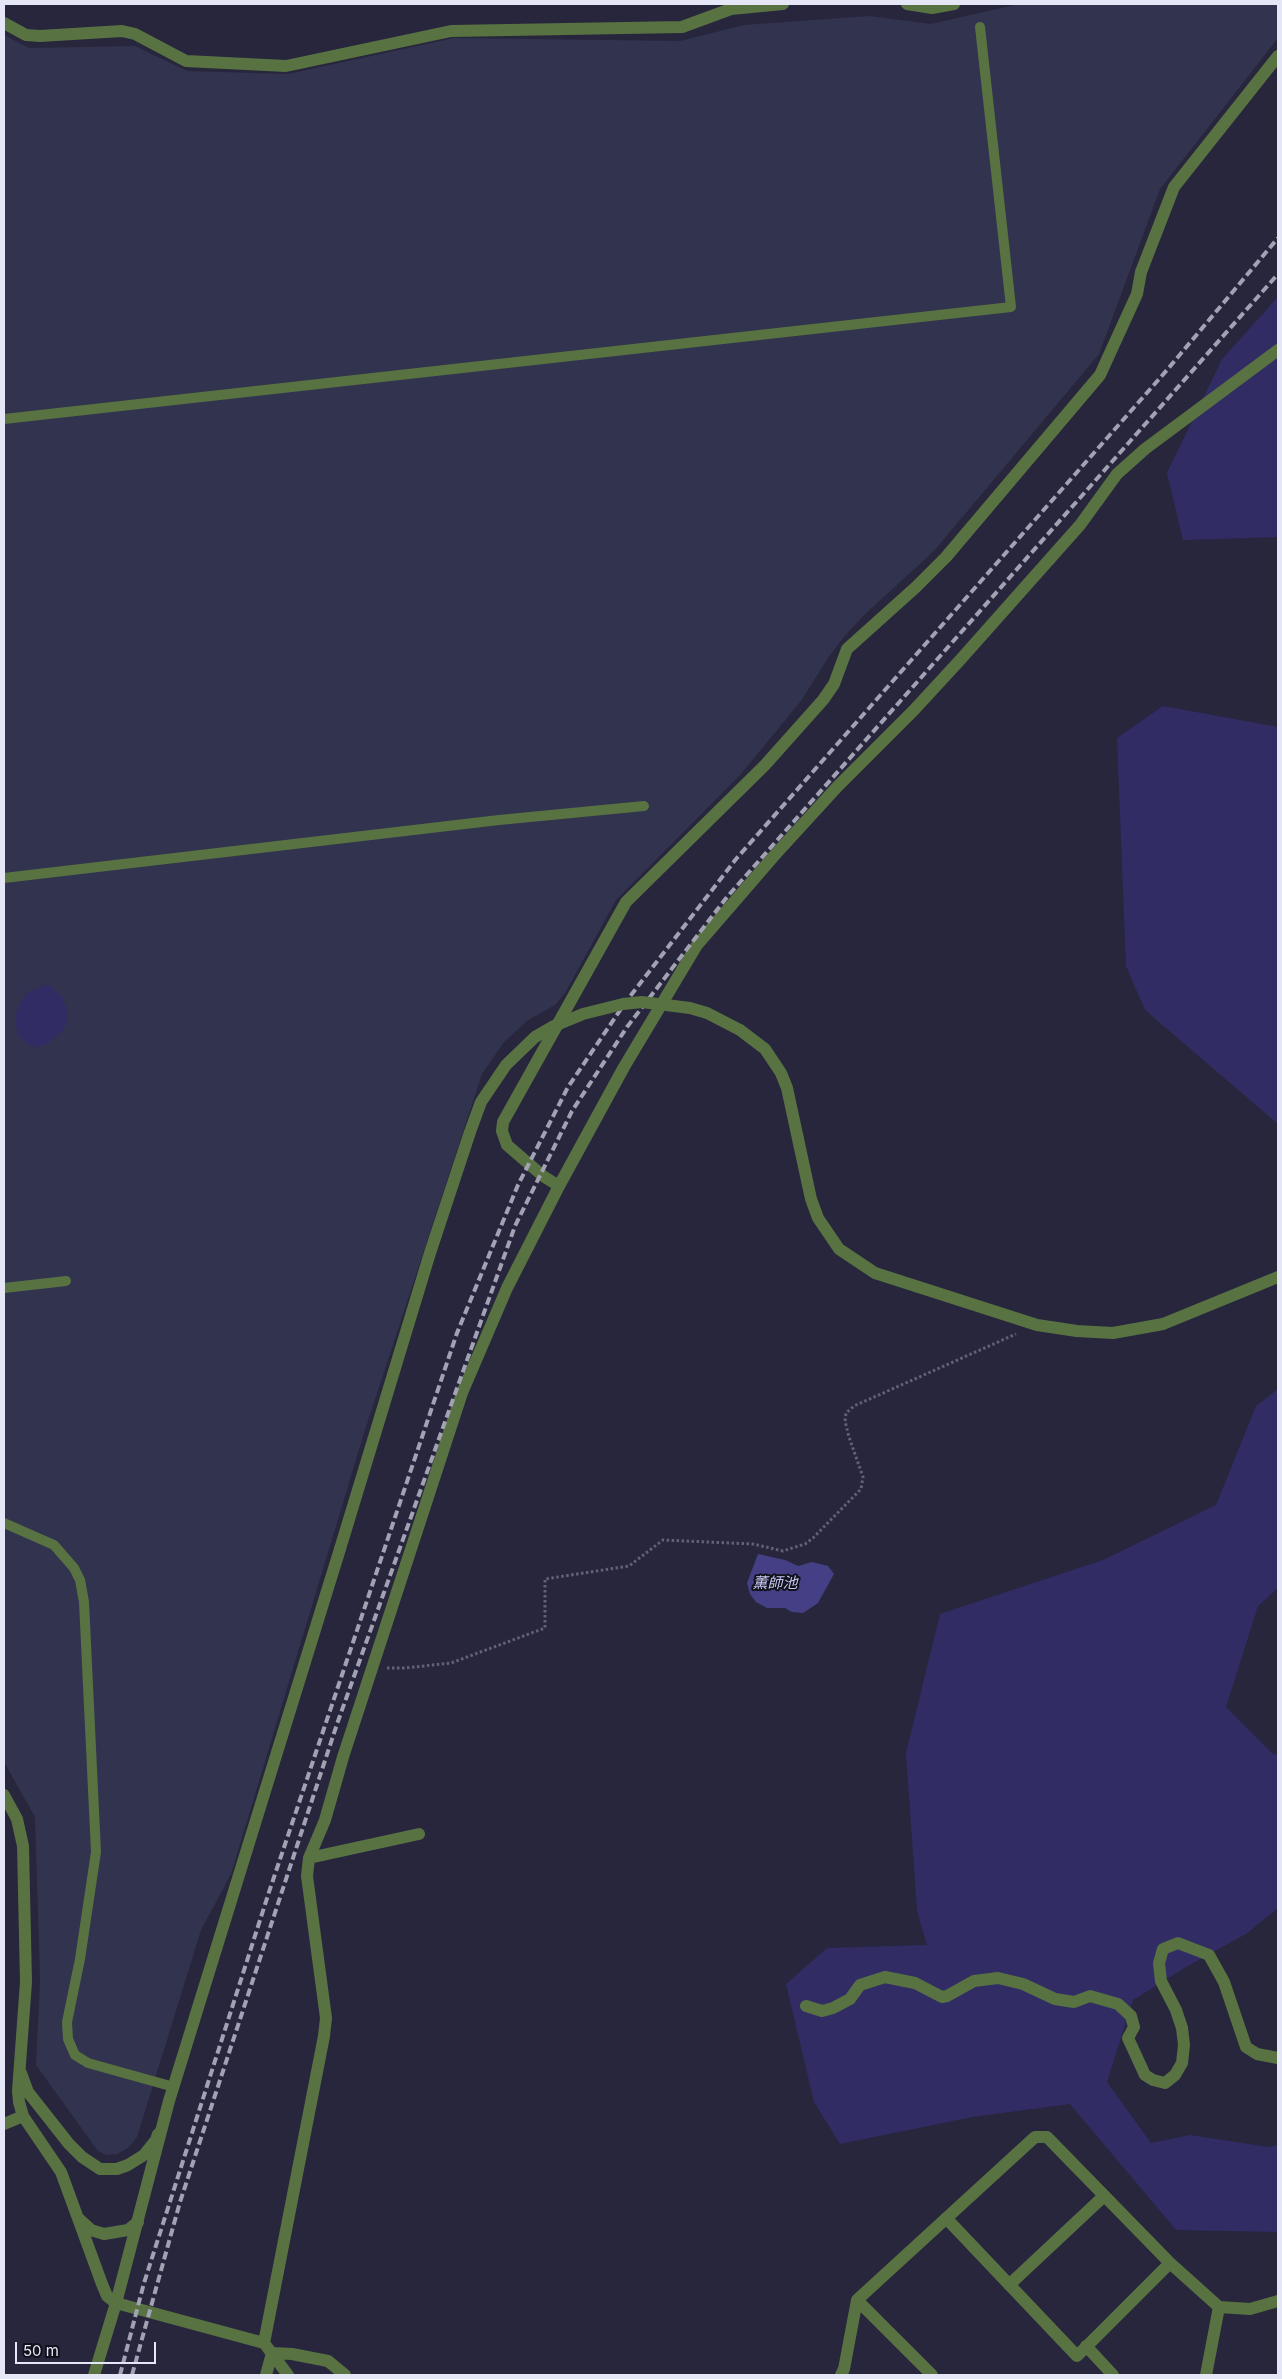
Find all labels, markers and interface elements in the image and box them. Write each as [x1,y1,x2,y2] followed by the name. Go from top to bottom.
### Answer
[753,1574,797,1592] water label: 薫師池
[18,2332,159,2364] scale bar
[23,2341,59,2360] text: 50 m

